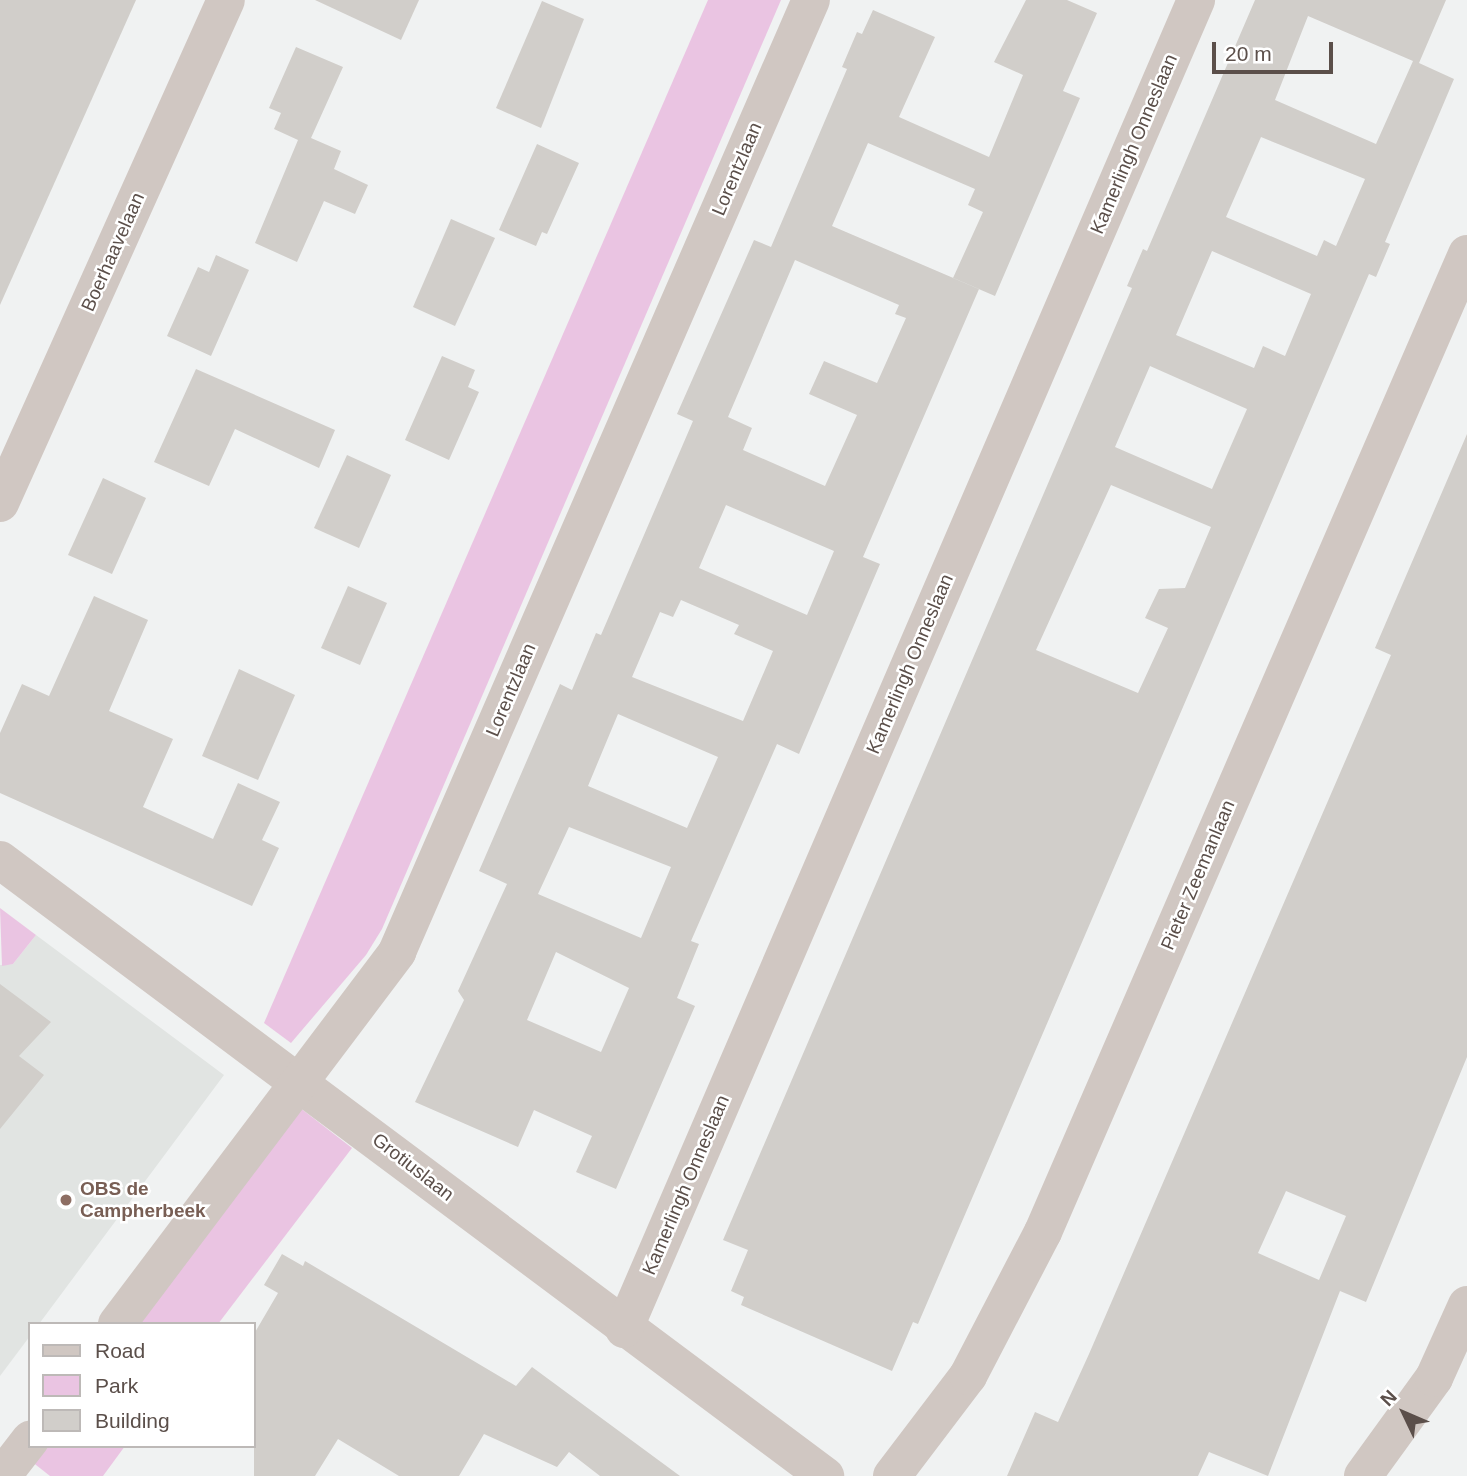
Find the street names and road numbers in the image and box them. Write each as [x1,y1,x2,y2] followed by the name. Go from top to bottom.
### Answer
[1086,51,1182,237] street label: Kamerlingh Onneslaan
[707,119,767,219] street label: Lorentzlaan
[77,189,149,315] street label: Boerhaavelaan
[862,571,958,757] street label: Kamerlingh Onneslaan
[481,640,541,740] street label: Lorentzlaan
[1156,797,1240,953] street label: Pieter Zeemanlaan
[638,1092,734,1278] street label: Kamerlingh Onneslaan
[368,1128,458,1206] street label: Grotiuslaan

